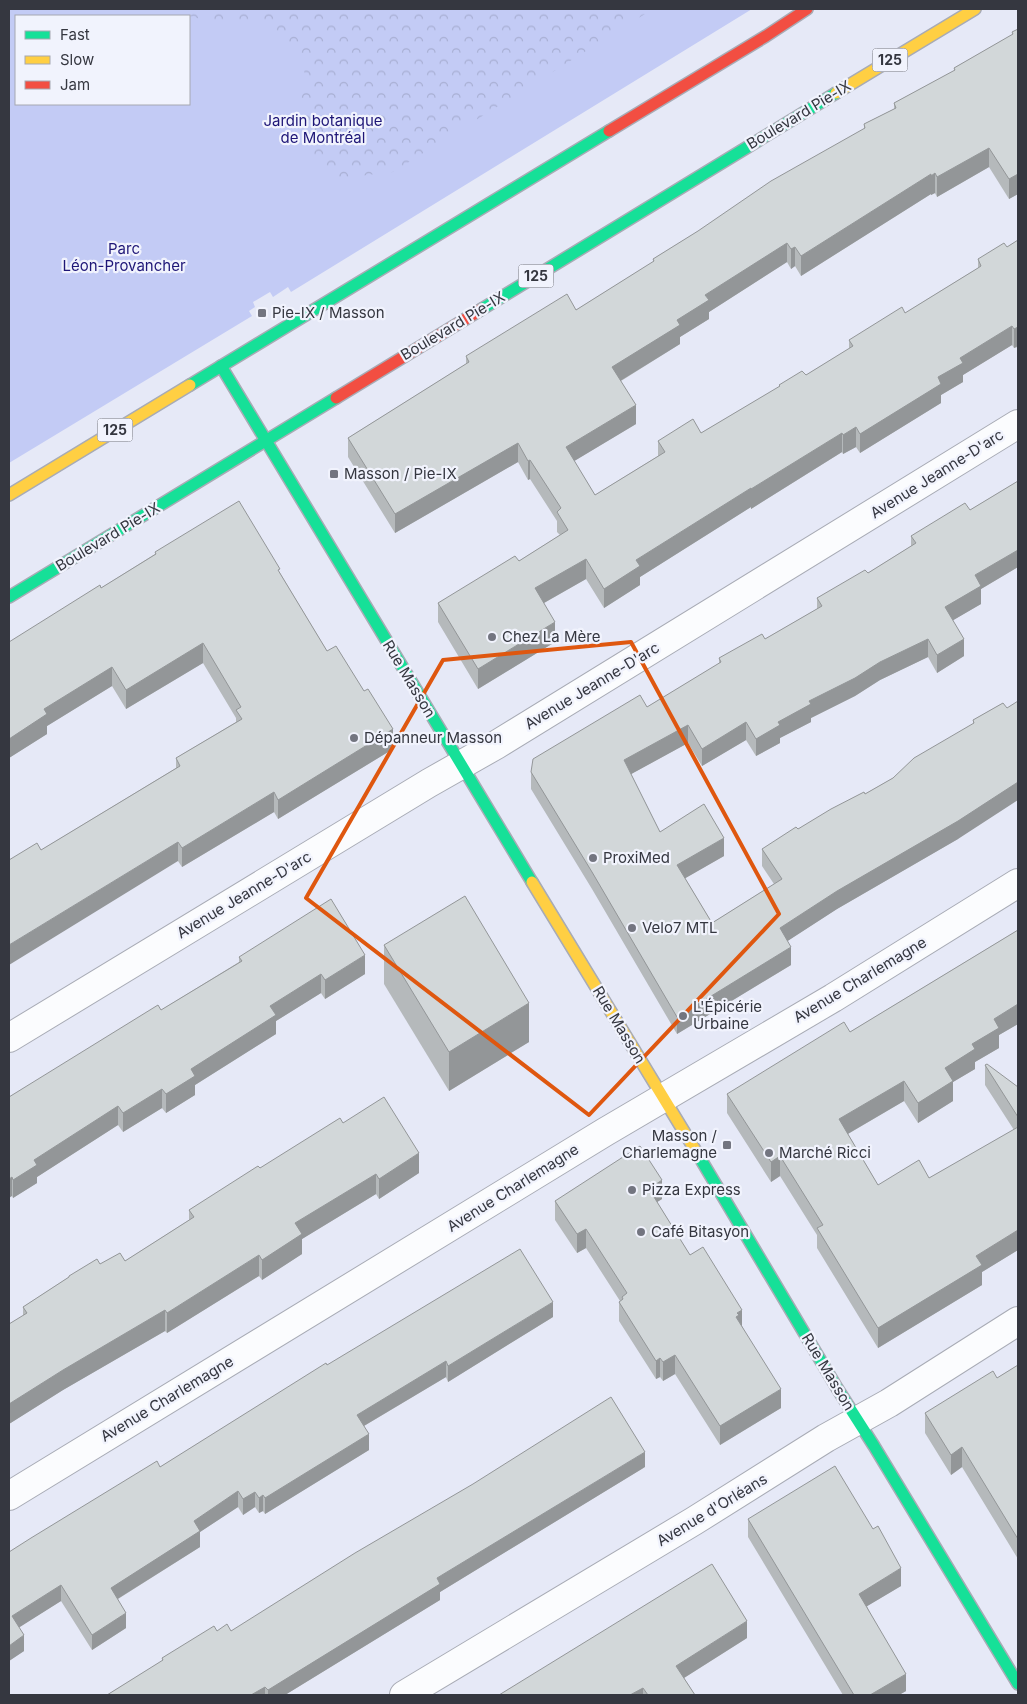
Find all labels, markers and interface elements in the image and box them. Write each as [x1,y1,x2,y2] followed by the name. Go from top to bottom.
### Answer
[15,15,190,105] legend
[60,25,90,44] text: Fast
[872,48,908,72] road number: 125
[60,50,94,69] text: Slow
[60,75,90,94] text: Jam
[743,76,854,153] street label: Boulevard Pie-IX
[263,111,383,147] park label: Jardin botanique de Montréal
[62,239,186,275] park label: Parc Léon-Provancher
[518,264,554,288] road number: 125
[397,287,508,364] street label: Boulevard Pie-IX
[272,303,385,322] place label: Pie-IX / Masson
[256,307,268,319] marker: Pie-IX / Masson
[98,418,132,442] road number: 125
[866,425,1007,522] street label: Avenue Jeanne-D'arc
[344,464,457,483] place label: Masson / Pie-IX
[328,468,340,480] marker: Masson / Pie-IX
[52,498,163,575] street label: Boulevard Pie-IX
[502,627,600,646] place label: Chez La Mère
[486,631,498,643] marker: Chez La Mère
[379,636,440,721] street label: Rue Masson
[521,638,663,733] street label: Avenue Jeanne-D'arc
[364,728,502,747] place label: Dépanneur Masson
[348,732,360,744] marker: Dépanneur Masson
[173,847,315,942] street label: Avenue Jeanne-D'arc
[603,848,670,867] place label: ProxiMed
[587,852,599,864] marker: ProxiMed
[642,918,717,937] place label: Velo7 MTL
[626,922,638,934] marker: Velo7 MTL
[790,932,930,1027] street label: Avenue Charlemagne
[589,982,650,1067] street label: Rue Masson
[693,997,762,1033] place label: L'Épicérie Urbaine
[677,1010,689,1022] marker: L'Épicérie Urbaine
[622,1126,718,1162] place label: Masson / Charlemagne
[443,1139,582,1236] street label: Avenue Charlemagne
[721,1139,733,1151] marker: Masson / Charlemagne
[779,1143,871,1162] place label: Marché Ricci
[763,1147,775,1159] marker: Marché Ricci
[642,1180,741,1199] place label: Pizza Express
[626,1184,638,1196] marker: Pizza Express
[651,1222,749,1241] place label: Café Bitasyon
[635,1226,647,1238] marker: Café Bitasyon
[798,1329,859,1414] street label: Rue Masson
[97,1351,237,1446] street label: Avenue Charlemagne
[653,1469,771,1550] street label: Avenue d'Orléans

